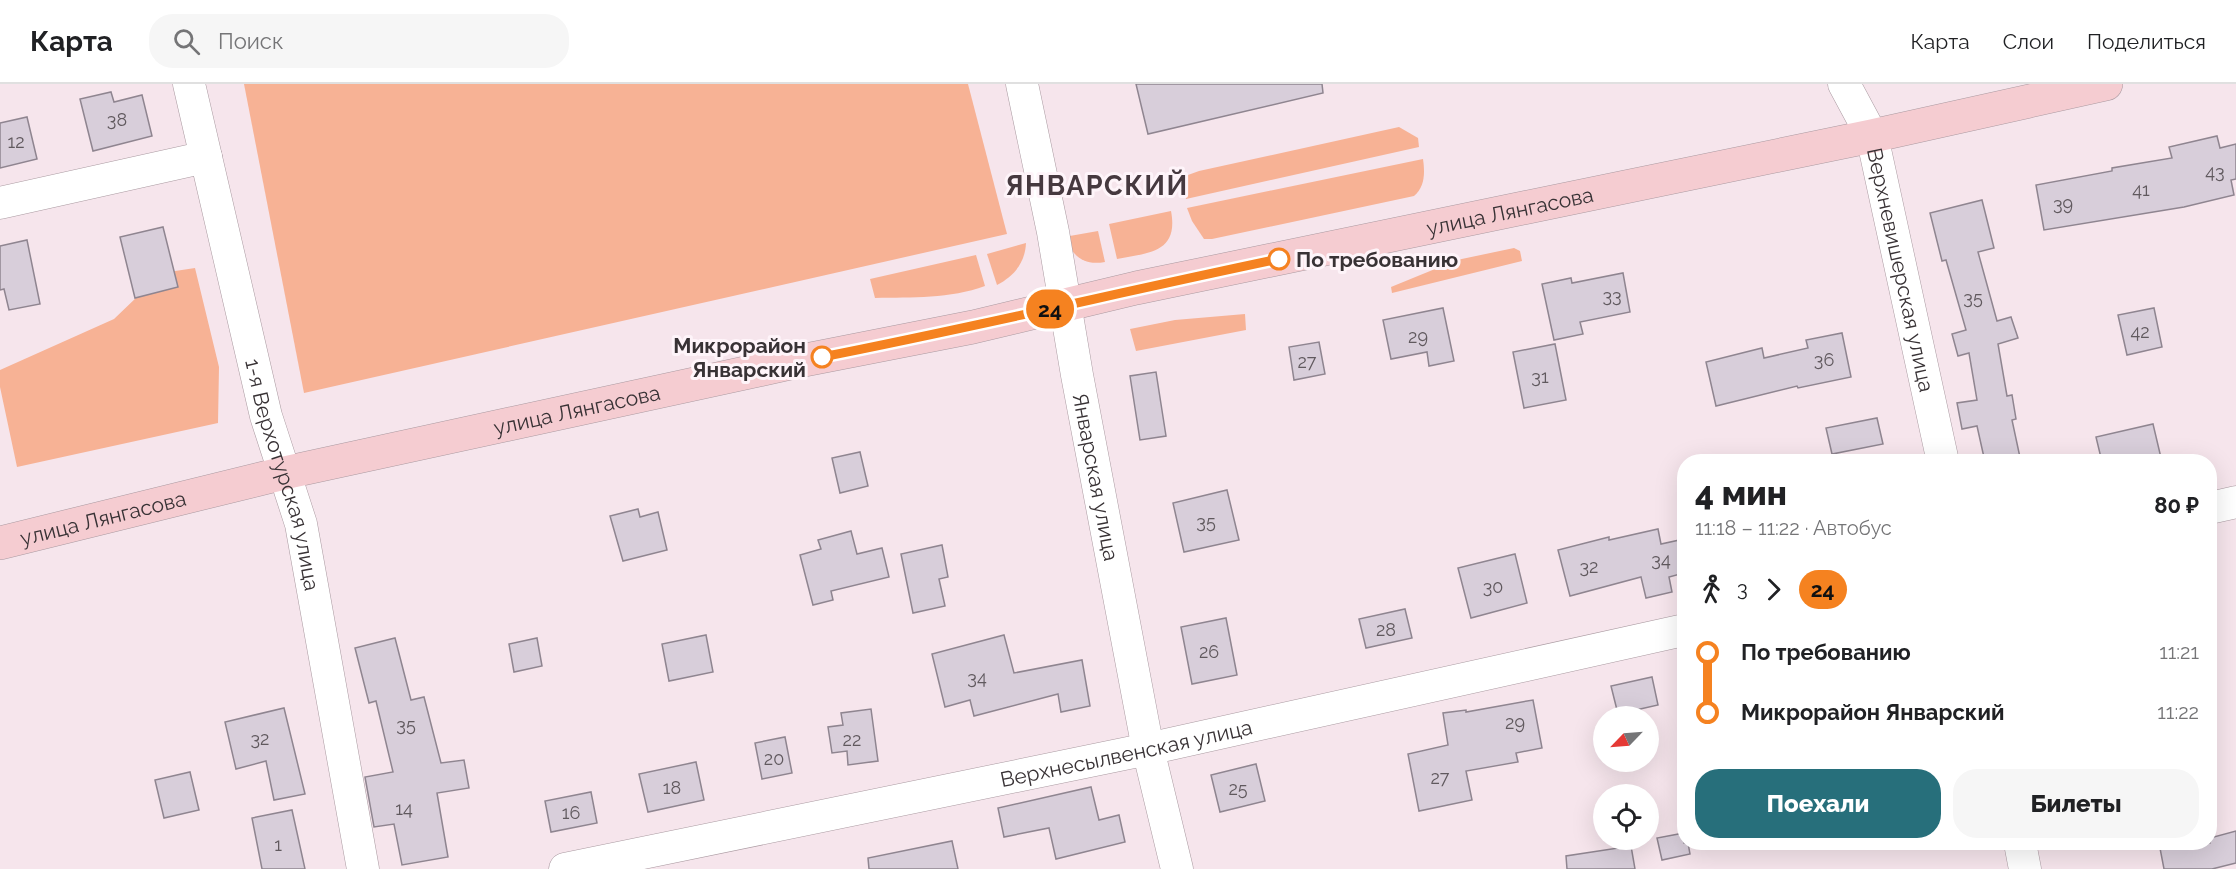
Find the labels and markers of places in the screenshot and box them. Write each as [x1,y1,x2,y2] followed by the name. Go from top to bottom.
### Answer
[1296,247,1458,272] place label: По требованию
[1268,248,1290,270] marker: По требованию
[673,333,806,382] place label: Микрорайон Январский
[811,346,833,368] marker: Микрорайон Январский

